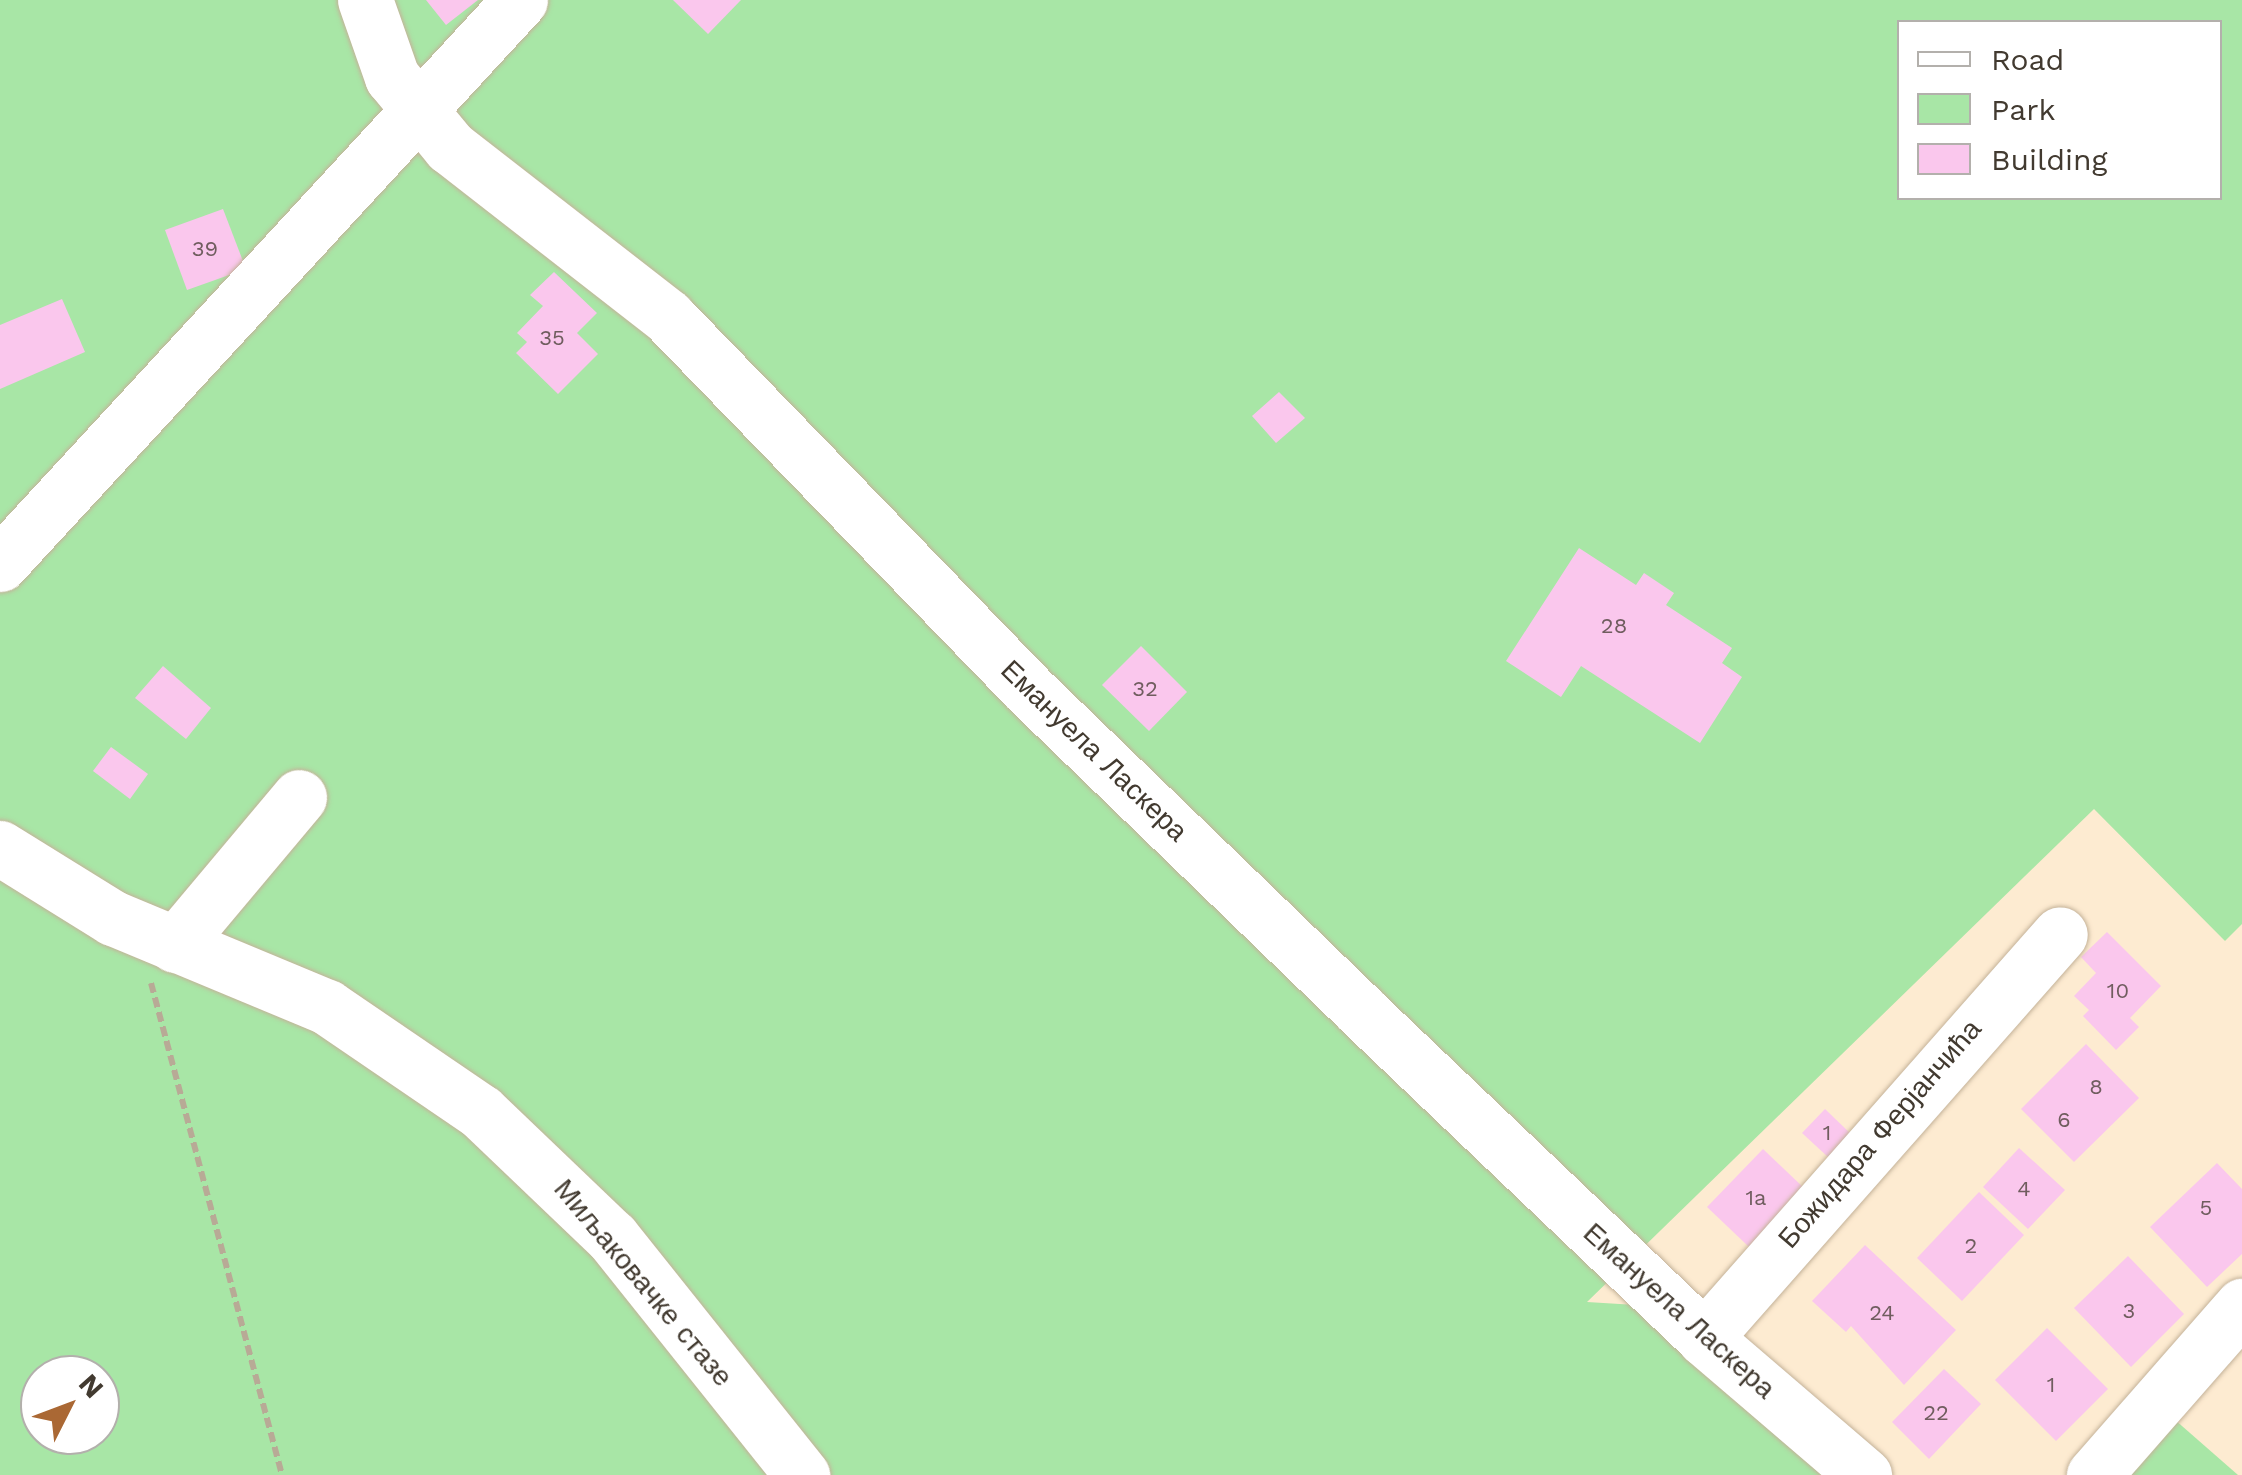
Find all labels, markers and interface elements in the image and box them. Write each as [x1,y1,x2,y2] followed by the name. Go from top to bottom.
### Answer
[1897,20,2222,200] legend
[1991,42,2064,77] text: Road
[1991,92,2056,127] text: Park
[1991,142,2108,177] text: Building
[192,236,218,262] house number: 39
[539,325,565,351] house number: 35
[1601,613,1627,639] house number: 28
[994,653,1194,849] street label: Емануела Ласкера
[1132,676,1158,702] house number: 32
[2107,978,2129,1004] house number: 10
[1772,1013,1988,1255] street label: Божидара Ферјанчића
[2089,1074,2103,1100] house number: 8
[2057,1107,2071,1133] house number: 6
[1823,1120,1831,1146] house number: 1
[547,1173,739,1393] street label: Миљаковачке стазе
[2017,1176,2031,1202] house number: 4
[1745,1185,1767,1211] house number: 1a
[2200,1195,2212,1221] house number: 5
[1576,1216,1782,1406] street label: Емануела Ласкера
[1965,1233,1977,1259] house number: 2
[2123,1298,2135,1324] house number: 3
[1869,1300,1895,1326] house number: 24
[20,1355,120,1455] north arrow
[72,1367,110,1405] text: N
[2047,1372,2055,1398] house number: 1
[1923,1400,1949,1426] house number: 22

